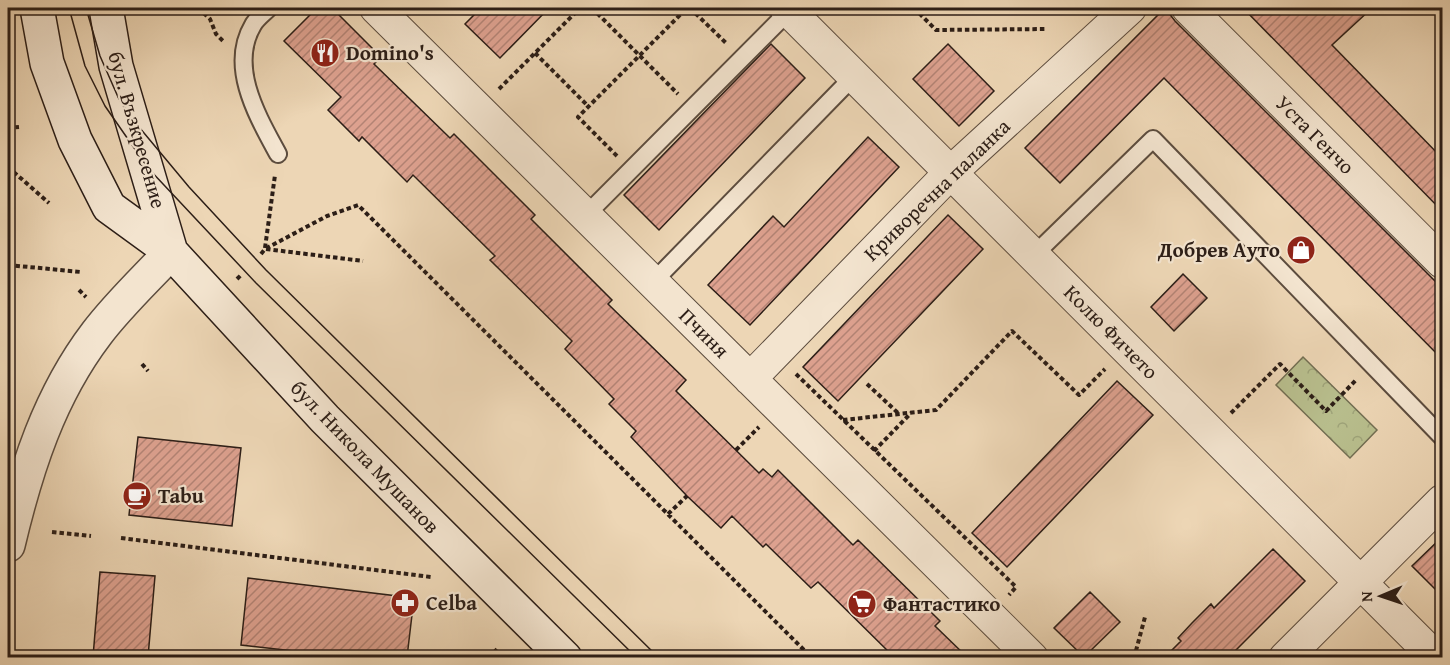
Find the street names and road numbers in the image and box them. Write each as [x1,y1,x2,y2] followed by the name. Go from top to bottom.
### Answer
[100,48,175,212] street label: бул. Възкресение
[1269,88,1362,181] street label: Уста Генчо
[856,111,1017,268] street label: Криворечна паланка
[1057,277,1166,386] street label: Колю Фичето
[672,300,737,365] street label: Пчиня
[284,373,447,541] street label: бул. Никола Мушанов

